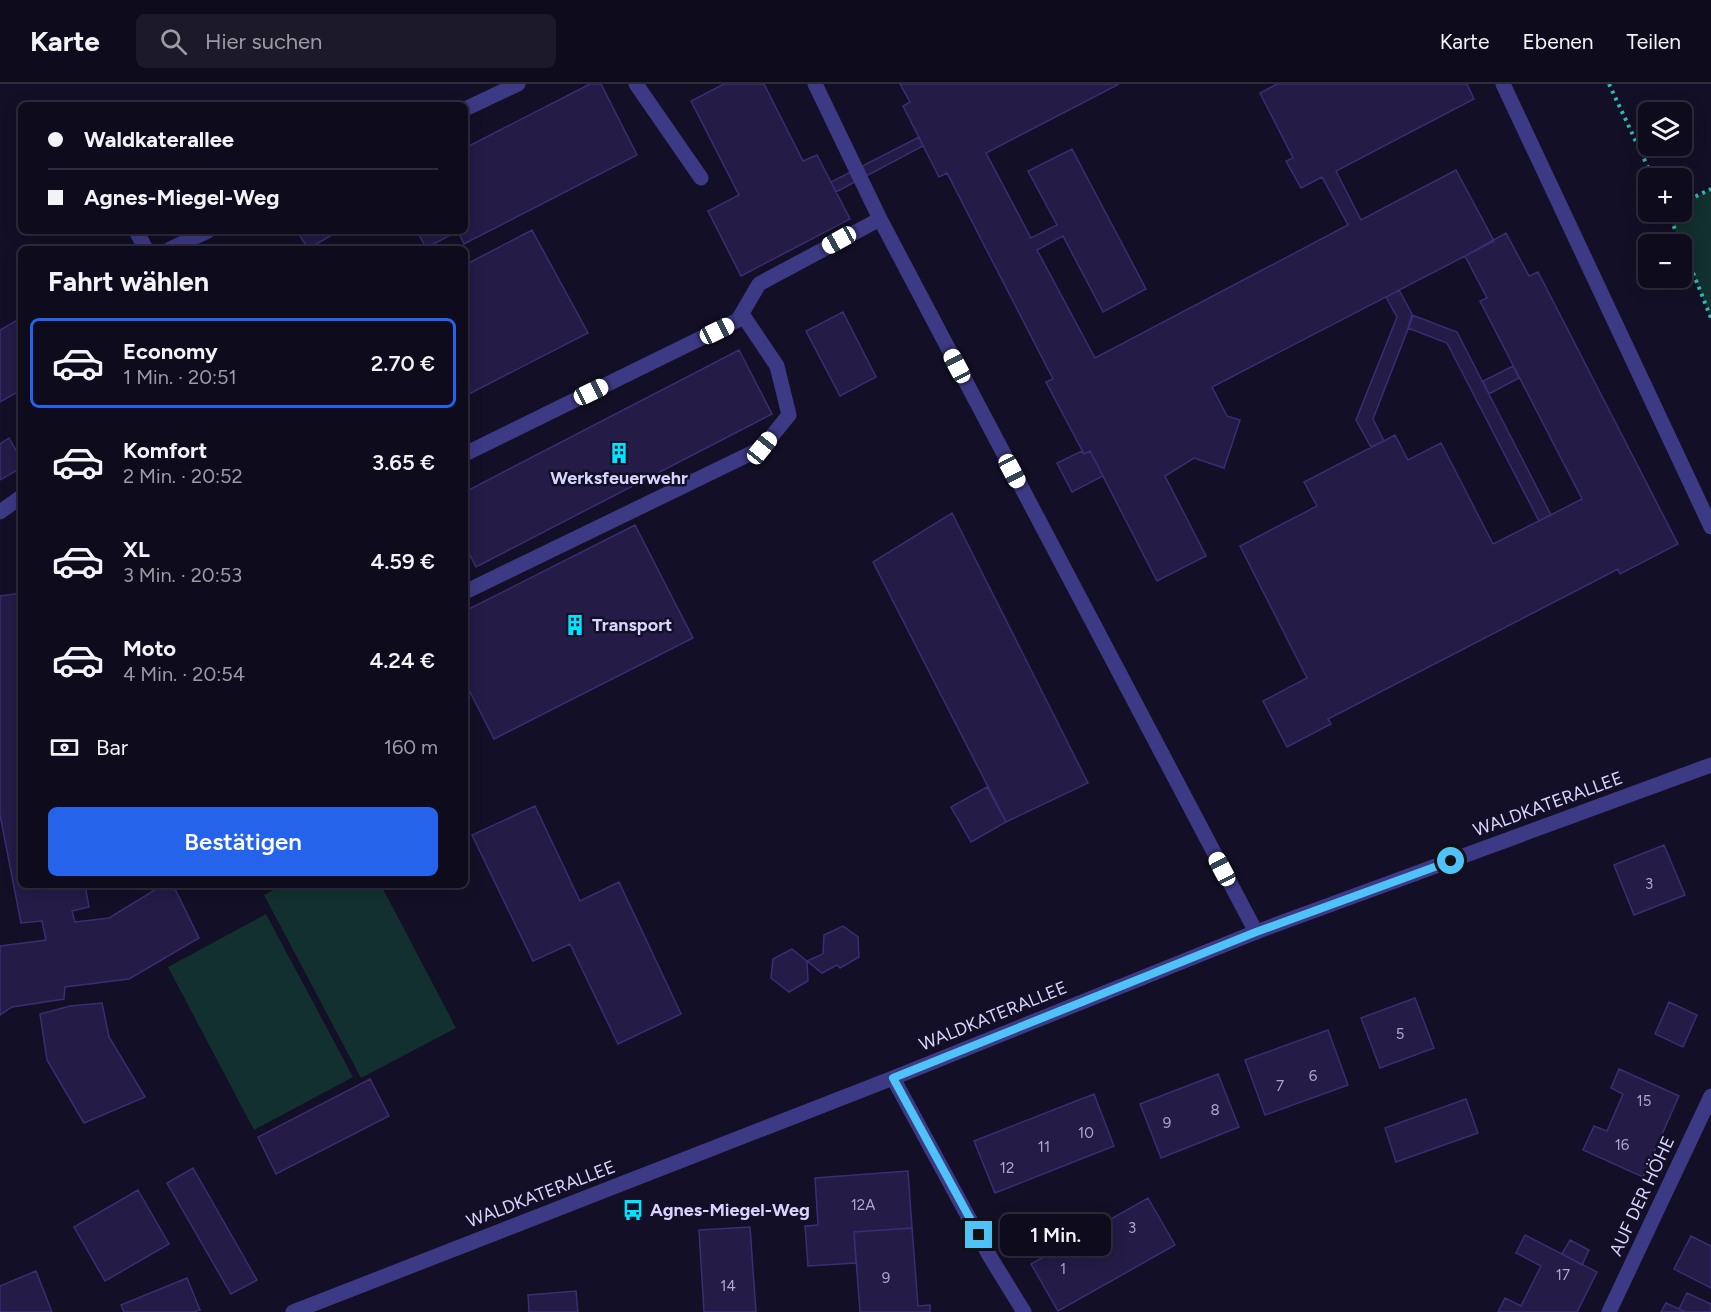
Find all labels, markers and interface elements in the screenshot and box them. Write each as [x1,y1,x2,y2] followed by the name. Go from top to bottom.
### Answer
[136,14,556,68] search box
[30,24,100,58] text: Karte
[157,25,190,58] icon: search
[205,28,322,55] text: Hier suchen
[1440,29,1489,54] text: Karte
[1522,29,1594,54] text: Ebenen
[1627,29,1681,54] text: Teilen
[1638,102,1692,288] map controls
[1638,102,1692,156] button: layers
[84,126,234,153] text: Waldkaterallee
[1638,168,1692,222] button: +
[84,184,279,211] text: Agnes-Miegel-Weg
[819,223,859,257] car
[1638,234,1692,288] button: −
[48,265,209,298] text: Fahrt wählen
[697,315,737,347] car
[51,336,105,390] icon: car
[123,338,218,365] text: Economy
[941,346,973,386] car
[371,350,435,377] text: 2.70 €
[123,365,237,389] text: 1 Min. · 20:51
[571,376,611,408] car
[744,428,780,468] car
[51,435,105,489] icon: car
[123,437,207,464] text: Komfort
[607,441,631,465] building icon: Werksfeuerwehr
[372,449,435,476] text: 3.65 €
[996,451,1028,491] car
[123,464,243,488] text: 2 Min. · 20:52
[550,467,688,489] place label: Werksfeuerwehr
[51,534,105,588] icon: car
[123,536,150,563] text: XL
[370,548,435,575] text: 4.59 €
[123,563,242,587] text: 3 Min. · 20:53
[563,613,587,637] building icon: Transport
[592,614,672,636] place label: Transport
[51,633,105,687] icon: car
[123,635,176,662] text: Moto
[369,647,435,674] text: 4.24 €
[123,662,245,686] text: 4 Min. · 20:54
[48,731,81,764] icon: cash
[96,734,128,761] text: Bar
[384,735,438,759] text: 160 m
[1470,767,1626,841] street label: WALDKATERALLEE
[48,807,438,876] button: Bestätigen
[1437,847,1464,874] route start
[1206,849,1238,889] car
[1645,875,1653,893] house number: 3
[916,976,1070,1056] street label: WALDKATERALLEE
[1396,1025,1404,1043] house number: 5
[1309,1067,1318,1085] house number: 6
[1276,1077,1284,1095] house number: 7
[1637,1092,1651,1110] house number: 15
[1210,1101,1220,1119] house number: 8
[1163,1114,1171,1132] house number: 9
[1078,1124,1094,1142] house number: 10
[1605,1133,1679,1259] street label: AUF DER HÖHE
[1615,1136,1630,1154] house number: 16
[1038,1138,1050,1156] house number: 11
[463,1155,619,1233] street label: WALDKATERALLEE
[1000,1159,1014,1177] house number: 12
[851,1196,875,1214] house number: 12A
[621,1198,645,1222] bus stop icon: Agnes-Miegel-Weg
[650,1199,810,1221] place label: Agnes-Miegel-Weg
[1000,1214,1111,1256] callout: 1 Min.
[1128,1219,1136,1237] house number: 3
[965,1221,992,1248] route end
[1030,1223,1081,1247] text: 1 Min.
[1060,1260,1066,1278] house number: 1
[1556,1266,1570,1284] house number: 17
[882,1269,890,1287] house number: 9
[720,1277,736,1295] house number: 14

